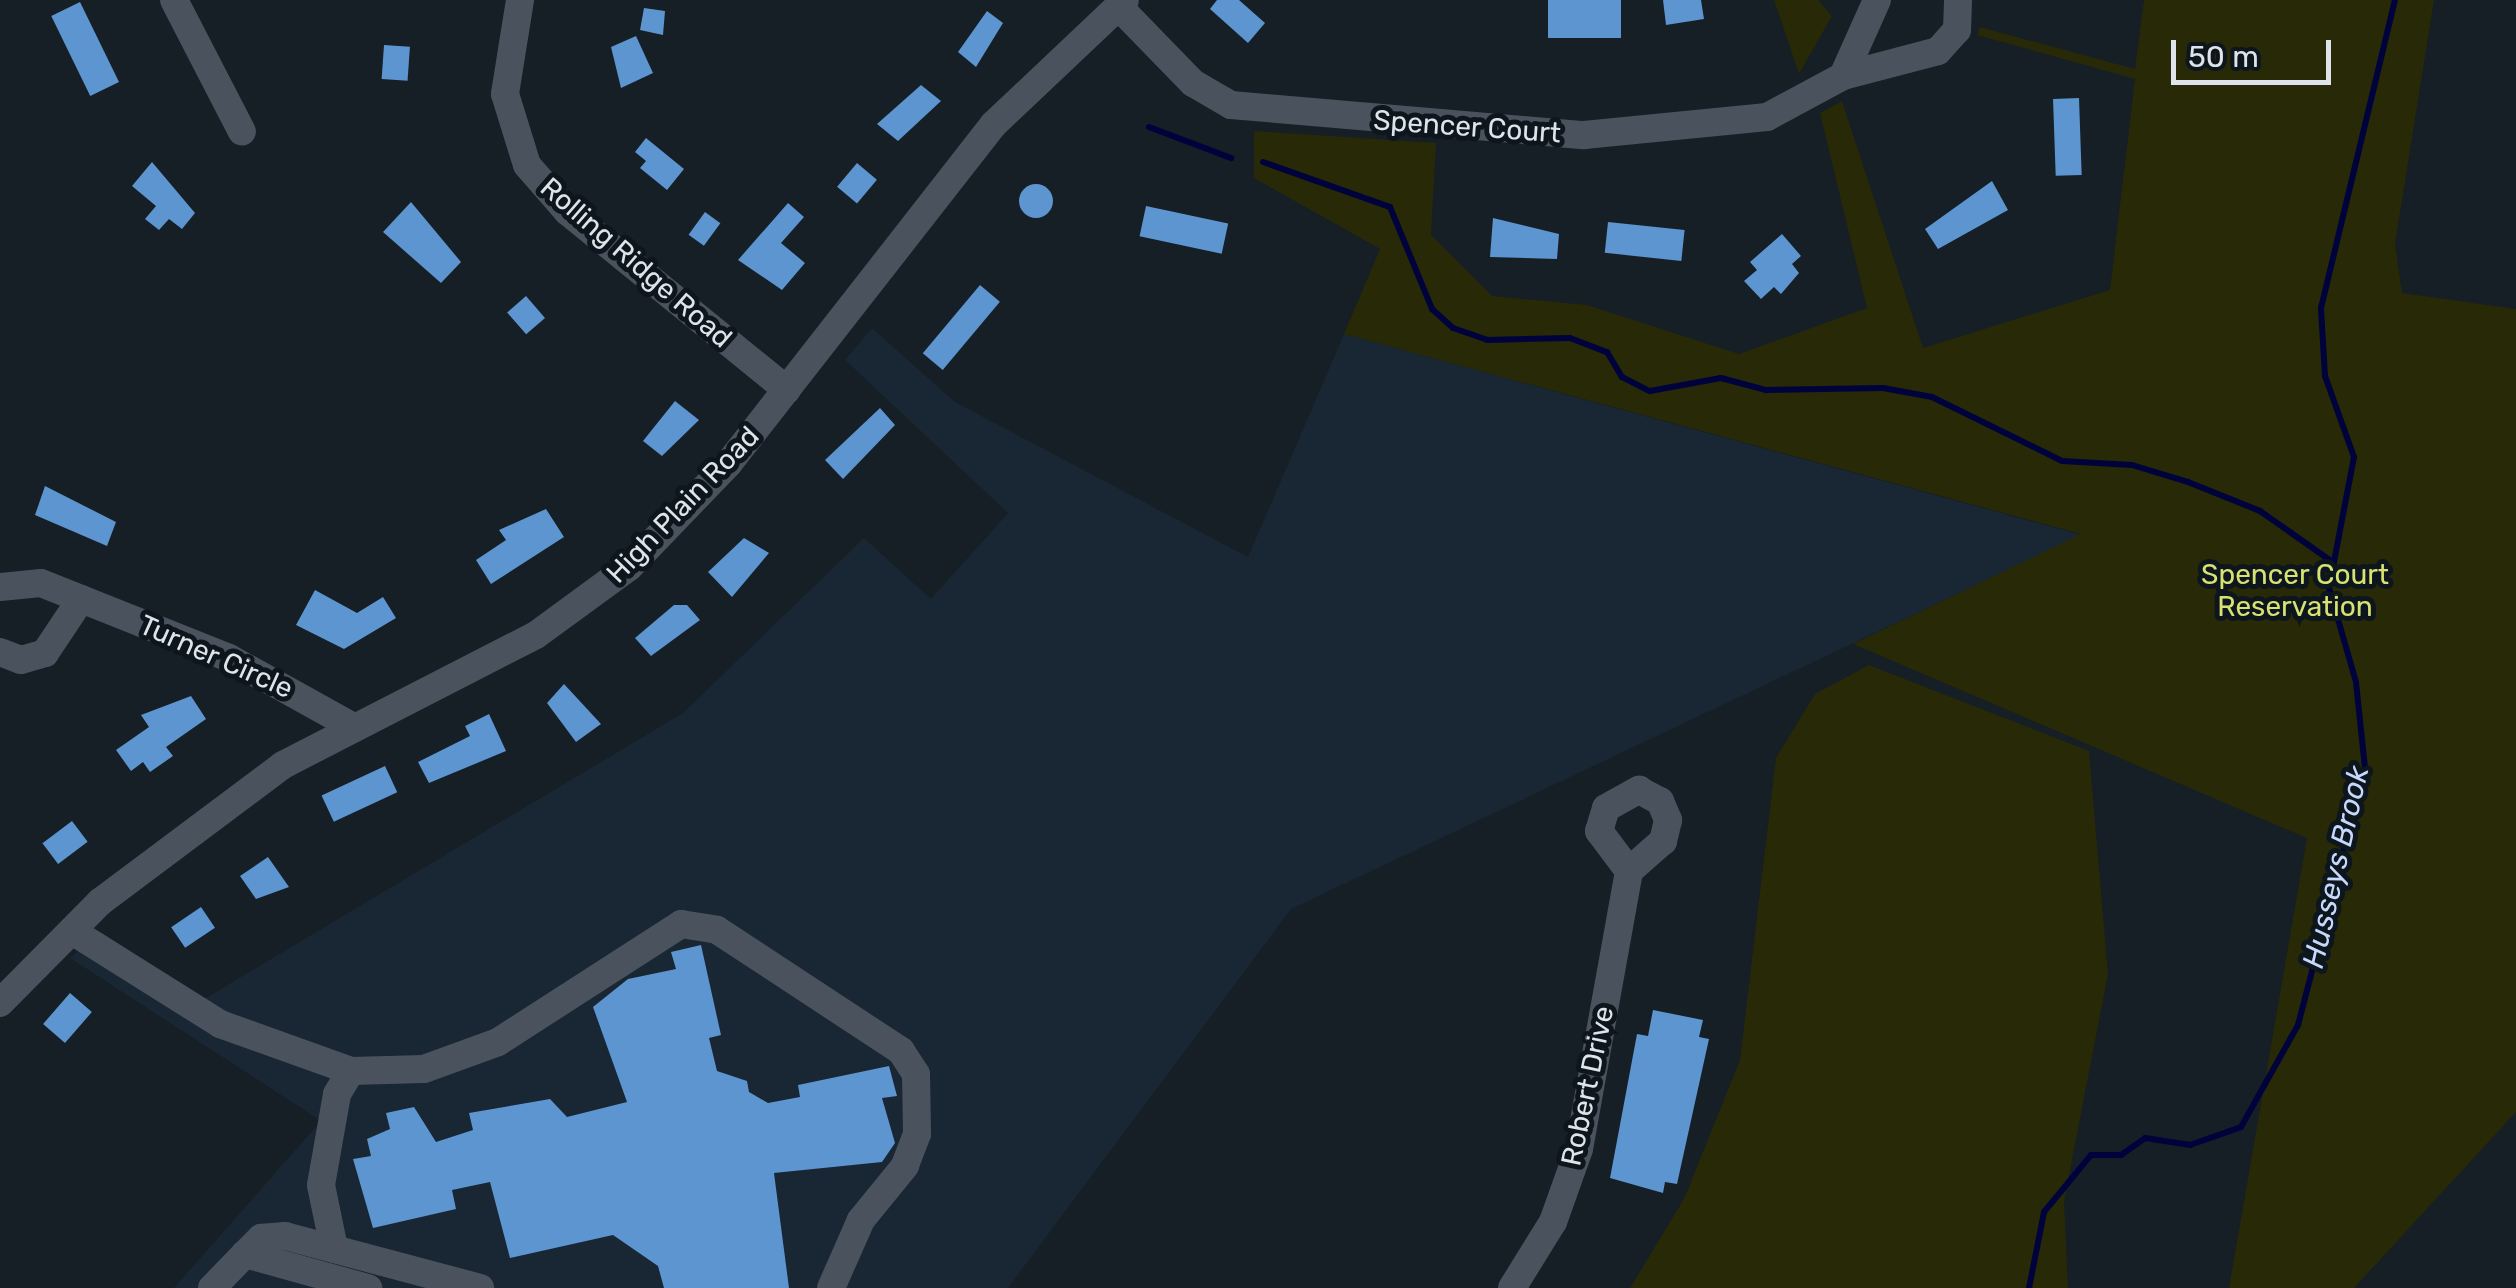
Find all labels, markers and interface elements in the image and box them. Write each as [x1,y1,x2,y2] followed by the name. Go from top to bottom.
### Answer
[2176,20,2336,82] scale bar
[2188,39,2259,75] text: 50 m
[1372,104,1562,150] street label: Spencer Court
[533,171,739,355] street label: Rolling Ridge Road
[600,420,766,590] street label: High Plain Road
[2201,558,2389,624] park label: Spencer Court Reservation
[134,608,298,706] street label: Turner Circle
[2295,762,2377,972] water label: Husseys Brook
[1555,1003,1621,1169] street label: Robert Drive

